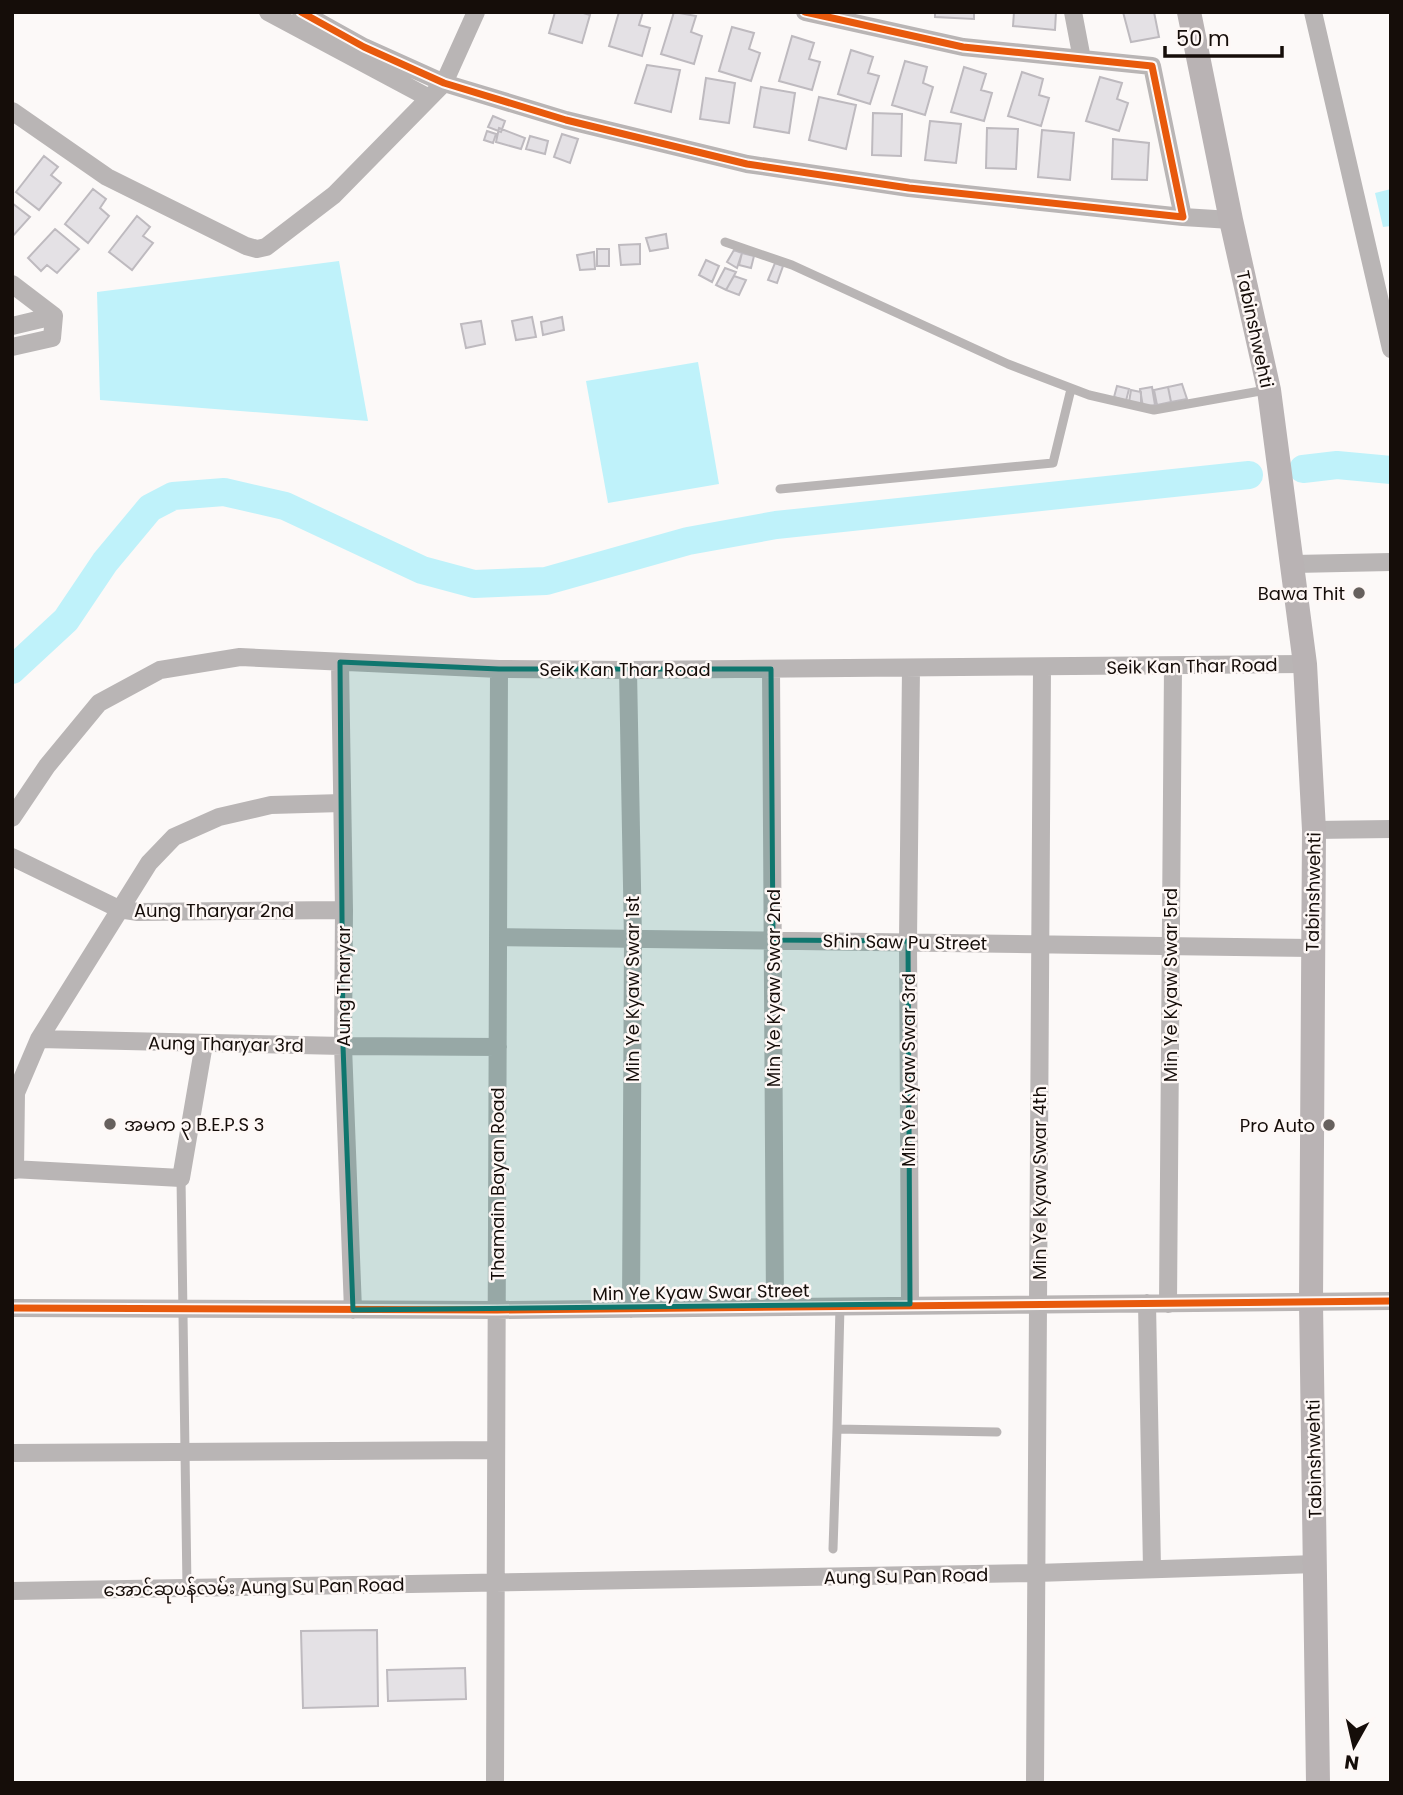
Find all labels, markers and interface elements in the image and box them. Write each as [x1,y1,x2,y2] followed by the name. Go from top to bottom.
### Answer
[1165,14,1282,58] scale bar
[1176,24,1230,53] text: 50 m
[1230,268,1280,390] street label: Tabinshwehti
[1258,581,1345,606] place label: Bawa Thit
[1351,585,1367,601] marker: Bawa Thit
[1106,652,1278,680] street label: Seik Kan Thar Road
[539,657,711,682] street label: Seik Kan Thar Road
[1299,832,1327,952] street label: Tabinshwehti
[1158,888,1183,1082] street label: Min Ye Kyaw Swar 5rd
[761,889,786,1087] street label: Min Ye Kyaw Swar 2nd
[620,896,645,1082] street label: Min Ye Kyaw Swar 1st
[134,898,294,923] street label: Aung Tharyar 2nd
[331,925,356,1047] street label: Aung Tharyar
[822,928,988,956] street label: Shin Saw Pu Street
[896,973,921,1167] street label: Min Ye Kyaw Swar 3rd
[148,1030,304,1058] street label: Aung Tharyar 3rd
[1027,1086,1052,1280] street label: Min Ye Kyaw Swar 4th
[485,1087,510,1281] street label: Thamain Bayan Road
[124,1112,264,1140] place label: အမက ၃ B.E.P.S 3
[1240,1113,1315,1138] place label: Pro Auto
[102,1116,118,1132] marker: အမက ၃ B.E.P.S 3
[1321,1117,1337,1133] marker: Pro Auto
[592,1278,810,1306] street label: Min Ye Kyaw Swar Street
[1300,1399,1328,1519] street label: Tabinshwehti
[823,1562,989,1590] street label: Aung Su Pan Road
[103,1572,405,1605] street label: အောင်ဆုပန်လမ်း Aung Su Pan Road
[1319,1711,1389,1781] north arrow
[1343,1748,1361,1777] text: N

